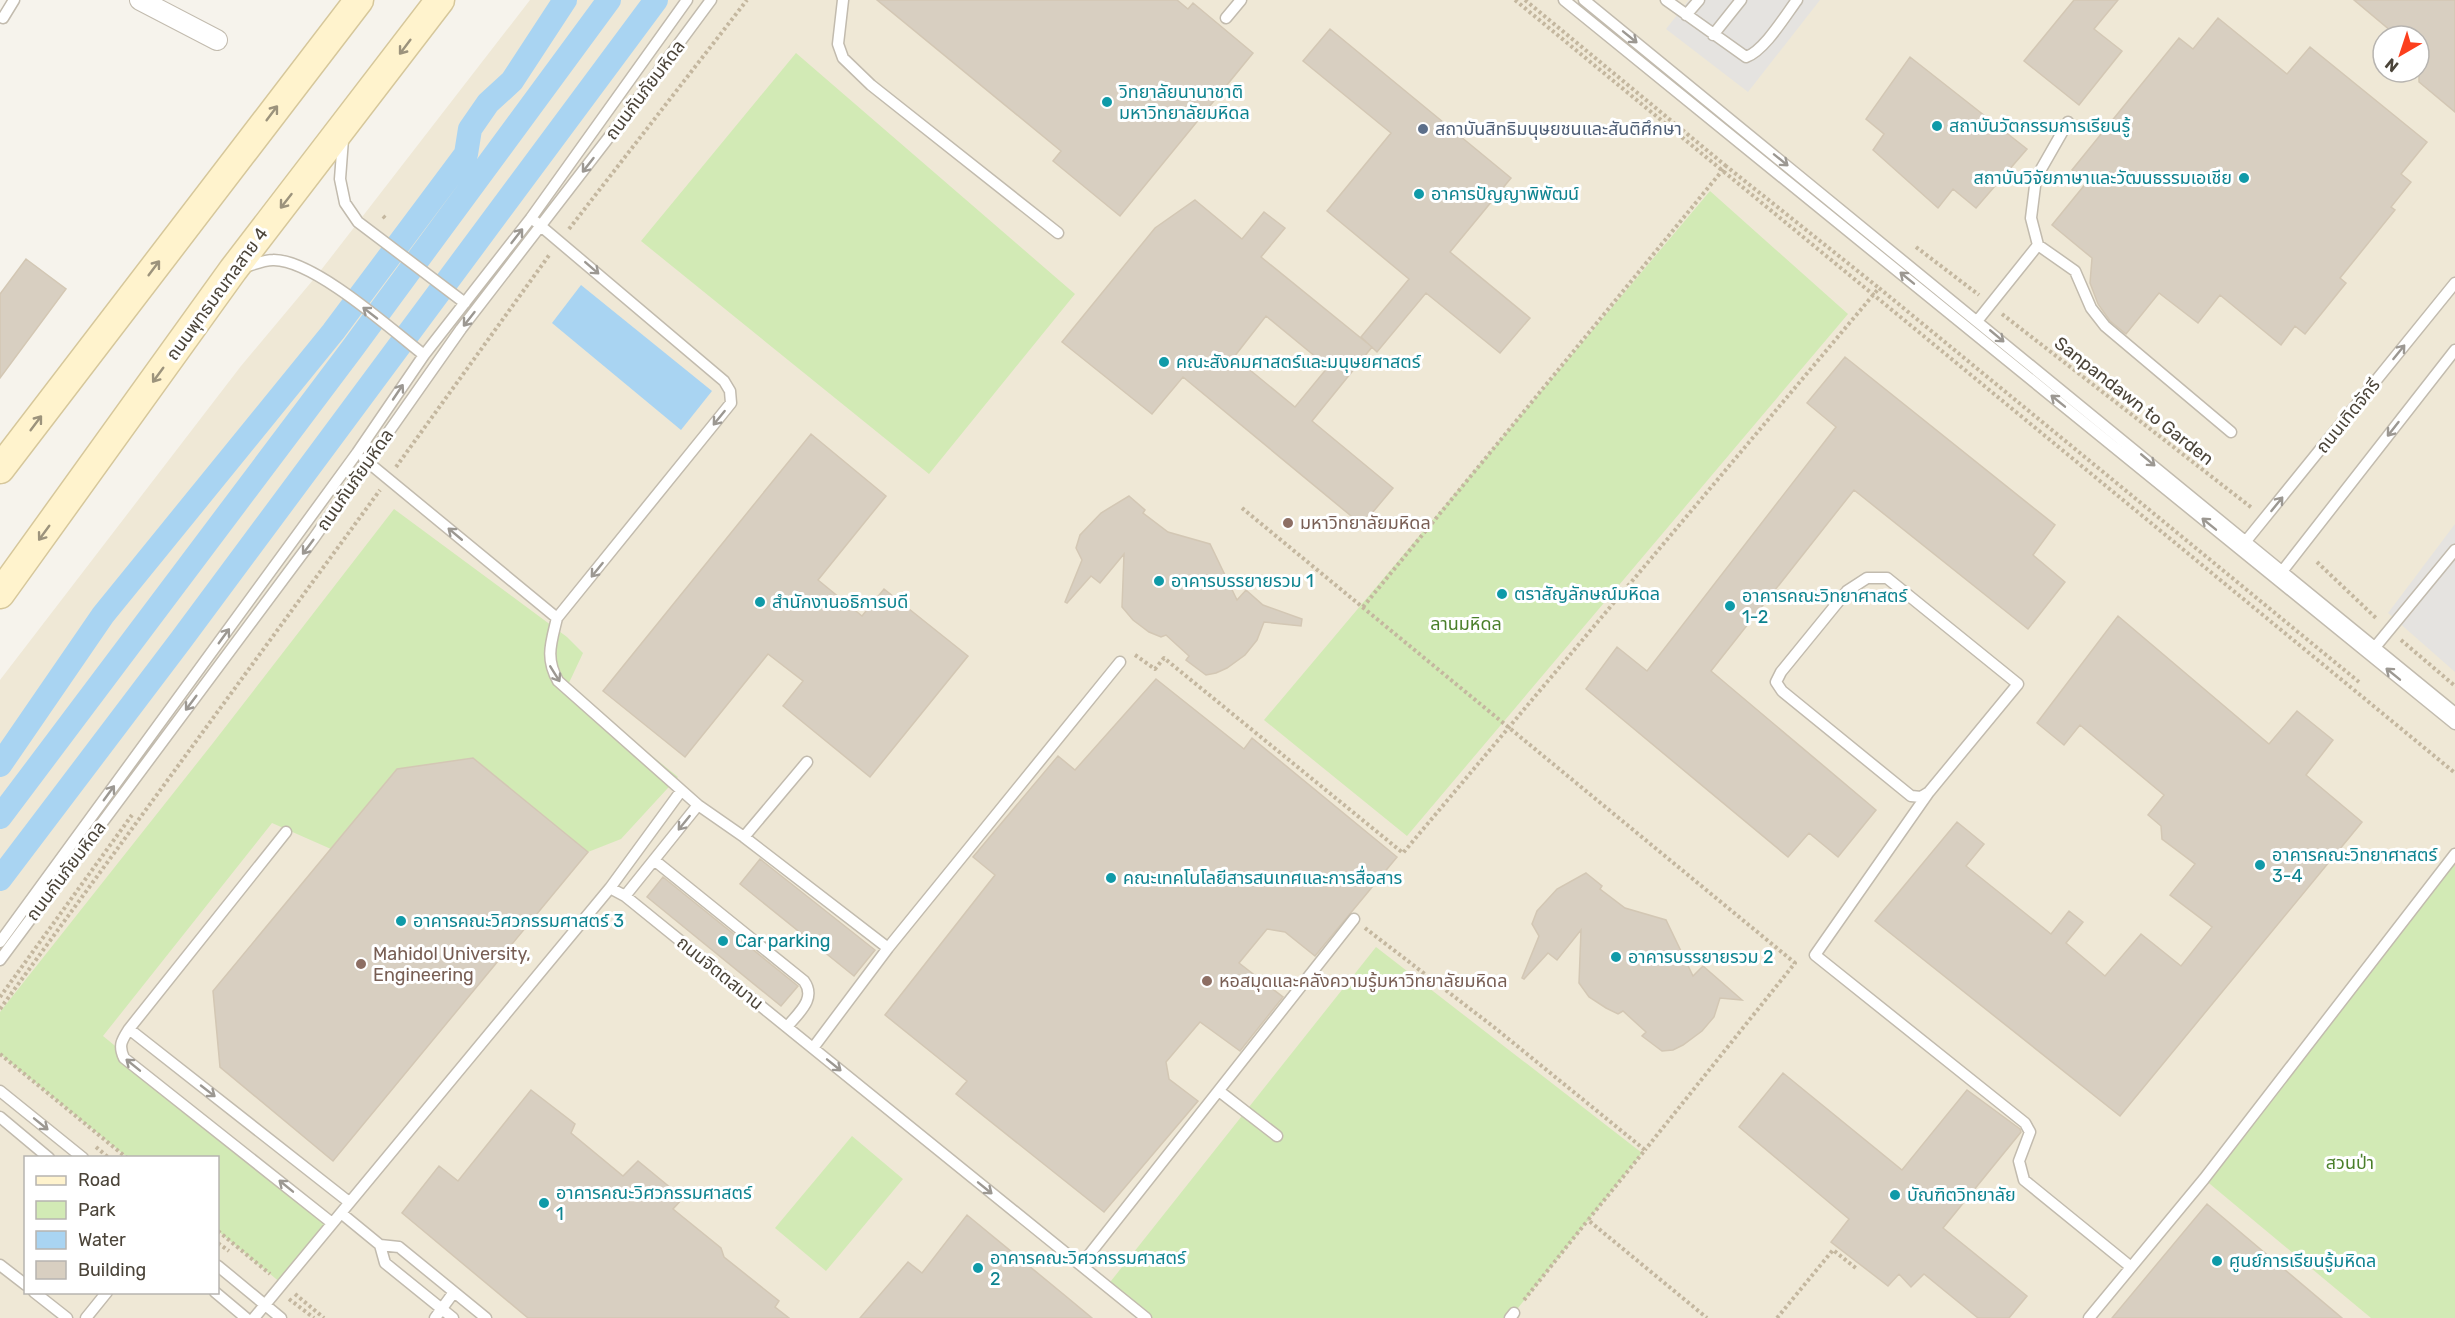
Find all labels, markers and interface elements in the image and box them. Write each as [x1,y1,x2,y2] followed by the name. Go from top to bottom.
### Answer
[2371,24,2431,84] north arrow
[1621,30,1637,43] one-way arrow
[600,36,690,144] street label: ถนนกันภัยมหิดล
[399,38,411,54] one-way arrow
[2381,54,2402,76] text: N
[1118,81,1250,124] place label: วิทยาลัยนานาชาติ มหาวิทยาลัยมหิดล
[1100,95,1114,109] marker: วิทยาลัยนานาชาติ มหาวิทยาลัยมหิดล
[266,105,279,121] one-way arrow
[1949,115,2131,138] place label: สถาบันวัตกรรมการเรียนรู้
[1435,118,1682,140] place label: สถาบันสิทธิมนุษยชนและสันติศึกษา
[1930,119,1944,133] marker: สถาบันวัตกรรมการเรียนรู้
[1416,122,1430,136] marker: สถาบันสิทธิมนุษยชนและสันติศึกษา
[1773,153,1788,167] one-way arrow
[582,157,595,173] one-way arrow
[1973,167,2232,189] place label: สถาบันวิจัยภาษาและวัฒนธรรมเอเชีย
[2237,171,2251,185] marker: สถาบันวิจัยภาษาและวัฒนธรรมเอเชีย
[1431,183,1579,205] place label: อาคารปัญญาพิพัฒน์
[1412,187,1426,201] marker: อาคารปัญญาพิพัฒน์
[280,193,293,209] one-way arrow
[161,223,273,365] street label: ถนนพุทธมณฑลสาย 4
[510,229,523,245] one-way arrow
[148,260,160,276] one-way arrow
[584,261,599,275] one-way arrow
[1899,272,1915,285] one-way arrow
[363,307,379,320] one-way arrow
[463,311,475,327] one-way arrow
[1989,329,2004,343] one-way arrow
[2050,332,2218,470] street label: Sanpandawn to Garden
[2393,344,2406,360] one-way arrow
[1176,351,1421,373] place label: คณะสังคมศาสตร์และมนุษยศาสตร์
[1157,355,1171,369] marker: คณะสังคมศาสตร์และมนุษยศาสตร์
[151,366,164,382] one-way arrow
[2311,374,2385,458] street label: ถนนเทิดจักรี
[392,383,405,400] one-way arrow
[2050,395,2066,408] one-way arrow
[712,410,725,426] one-way arrow
[29,415,42,431] one-way arrow
[2387,421,2400,437] one-way arrow
[312,425,398,535] street label: ถนนกันภัยมหิดล
[2140,454,2156,467] one-way arrow
[2270,496,2283,512] one-way arrow
[1300,512,1431,534] place label: มหาวิทยาลัยมหิดล
[1281,516,1295,530] marker: มหาวิทยาลัยมหิดล
[2202,518,2218,531] one-way arrow
[37,525,50,541] one-way arrow
[447,527,463,540] one-way arrow
[301,538,314,554] one-way arrow
[590,562,603,578] one-way arrow
[1171,570,1314,592] place label: อาคารบรรยายรวม 1
[1152,574,1166,588] marker: อาคารบรรยายรวม 1
[1514,583,1660,605] place label: ตราสัญลักษณ์มหิดล
[1742,585,1908,628] place label: อาคารคณะวิทยาศาสตร์ 1-2
[1495,587,1509,601] marker: ตราสัญลักษณ์มหิดล
[772,591,908,613] place label: สำนักงานอธิการบดี
[753,595,767,609] marker: สำนักงานอธิการบดี
[1723,599,1737,613] marker: อาคารคณะวิทยาศาสตร์ 1-2
[1430,613,1502,635] park label: ลานมหิดล
[218,628,230,644] one-way arrow
[550,665,562,682] one-way arrow
[2385,667,2401,680] one-way arrow
[185,695,197,711] one-way arrow
[103,786,115,802] one-way arrow
[677,814,690,830] one-way arrow
[21,817,111,925] street label: ถนนกันภัยมหิดล
[2272,844,2438,887] place label: อาคารคณะวิทยาศาสตร์ 3-4
[2253,858,2267,872] marker: อาคารคณะวิทยาศาสตร์ 3-4
[1123,865,1402,889] place label: คณะเทคโนโลยีสารสนเทศและการสื่อสาร
[1104,871,1118,885] marker: คณะเทคโนโลยีสารสนเทศและการสื่อสาร
[413,910,624,932] place label: อาคารคณะวิศวกรรมศาสตร์ 3
[394,914,408,928] marker: อาคารคณะวิศวกรรมศาสตร์ 3
[735,930,831,952] place label: Car parking
[672,931,768,1015] street label: ถนนจิตตสมาน
[716,934,730,948] marker: Car parking
[373,943,531,986] place label: Mahidol University, Engineering
[1628,946,1774,968] place label: อาคารบรรยายรวม 2
[1609,950,1623,964] marker: อาคารบรรยายรวม 2
[354,957,368,971] marker: Mahidol University, Engineering
[1219,970,1507,993] place label: หอสมุดและคลังความรู้มหาวิทยาลัยมหิดล
[1200,974,1214,988] marker: หอสมุดและคลังความรู้มหาวิทยาลัยมหิดล
[126,1058,142,1071] one-way arrow
[825,1058,841,1071] one-way arrow
[200,1085,216,1098] one-way arrow
[33,1118,49,1131] one-way arrow
[2326,1152,2374,1174] park label: สวนป่า
[24,1156,219,1294] legend
[78,1169,121,1191] text: Road
[278,1180,294,1193] one-way arrow
[977,1181,993,1194] one-way arrow
[556,1182,753,1225] place label: อาคารคณะวิศวกรรมศาสตร์ 1
[1907,1184,2016,1206] place label: บัณฑิตวิทยาลัย
[1888,1188,1902,1202] marker: บัณฑิตวิทยาลัย
[537,1196,551,1210] marker: อาคารคณะวิศวกรรมศาสตร์ 1
[78,1199,116,1221] text: Park
[78,1229,126,1251] text: Water
[990,1247,1187,1290] place label: อาคารคณะวิศวกรรมศาสตร์ 2
[2229,1250,2376,1273] place label: ศูนย์การเรียนรู้มหิดล
[2210,1254,2224,1268] marker: ศูนย์การเรียนรู้มหิดล
[78,1259,146,1281] text: Building
[971,1261,985,1275] marker: อาคารคณะวิศวกรรมศาสตร์ 2

